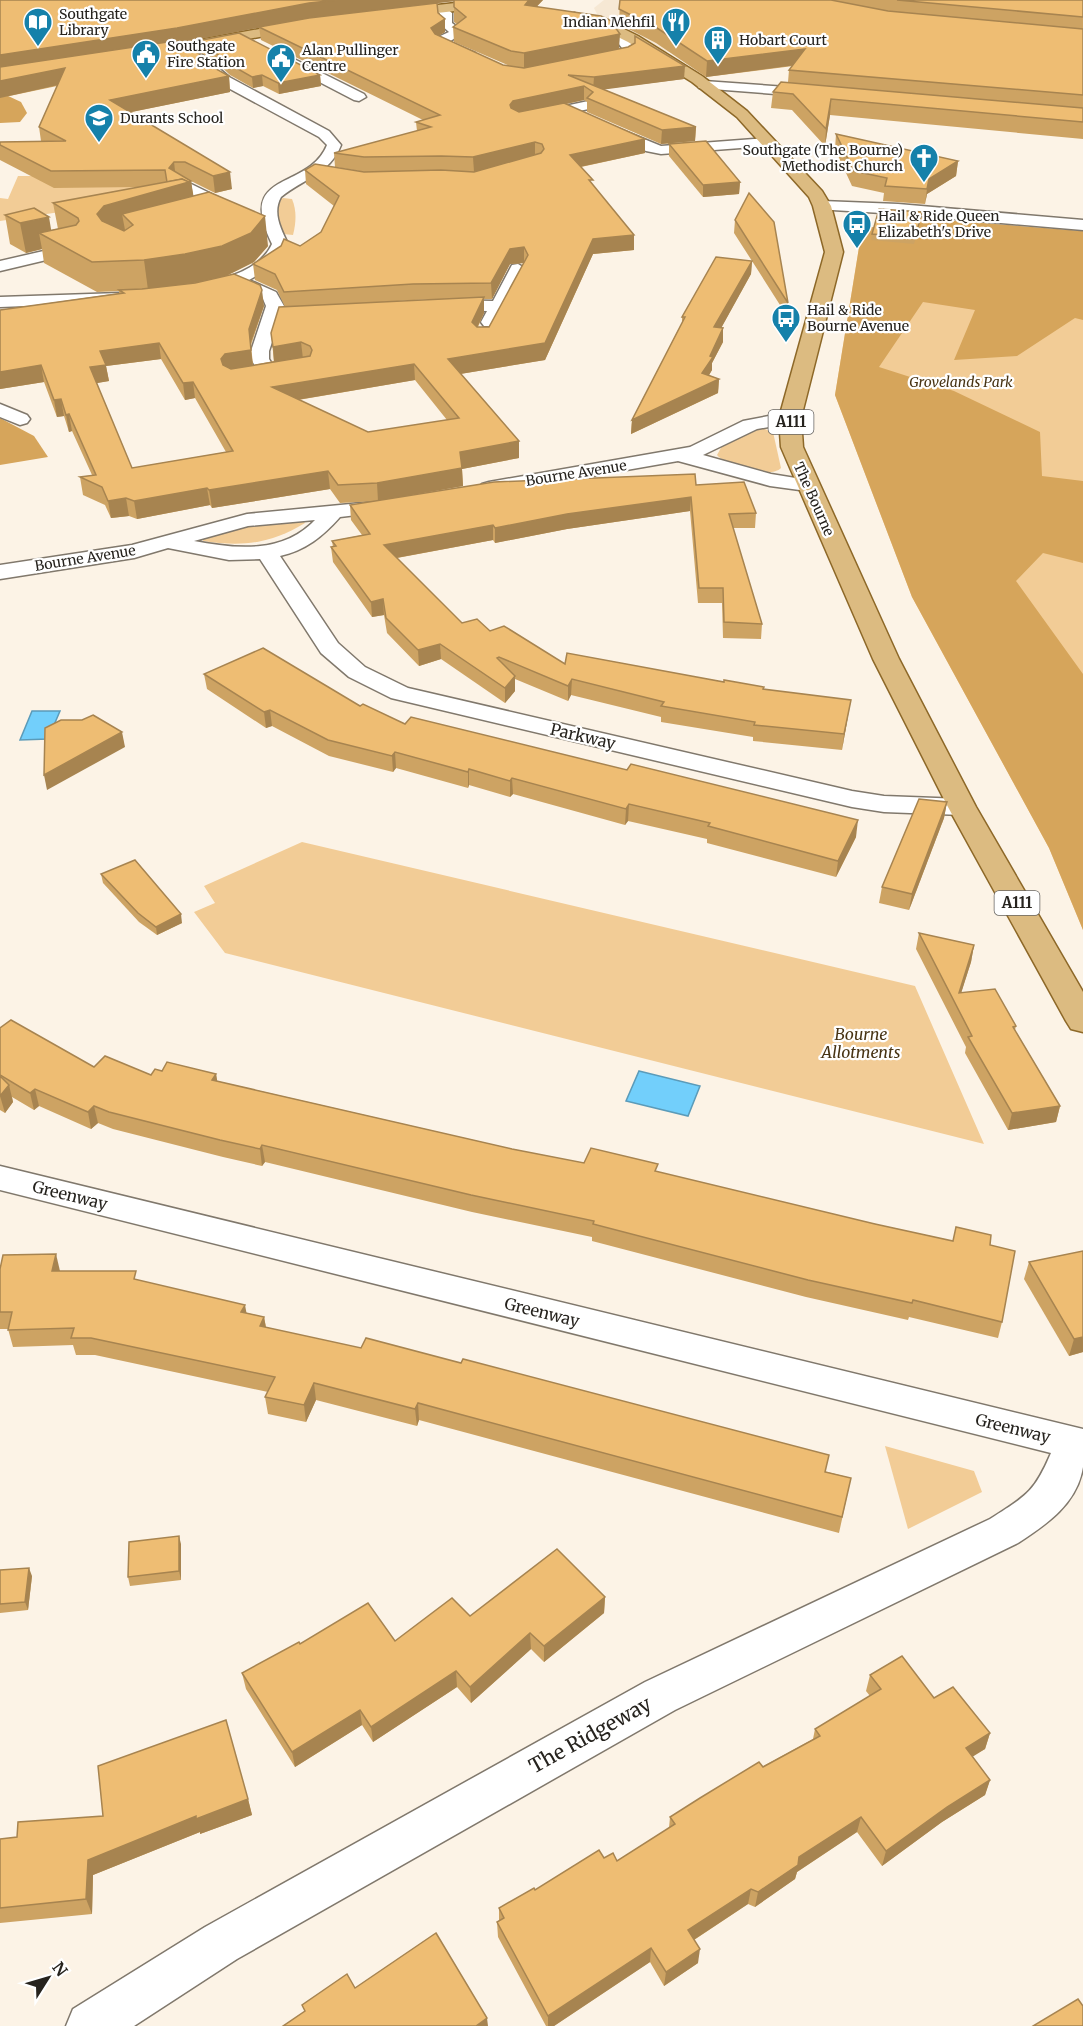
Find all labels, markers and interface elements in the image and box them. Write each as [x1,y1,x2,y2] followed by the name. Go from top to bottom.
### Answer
[59,5,127,39] place label: Southgate Library
[22,6,54,48] library icon: Southgate Library
[660,6,692,48] restaurant icon: Indian Mehfil
[563,13,656,31] place label: Indian Mehfil
[702,24,734,66] building icon: Hobart Court
[739,31,827,49] place label: Hobart Court
[167,37,245,71] place label: Southgate Fire Station
[130,38,162,80] public building icon: Southgate Fire Station
[301,41,399,75] place label: Alan Pullinger Centre
[265,42,297,84] public building icon: Alan Pullinger Centre
[83,102,115,144] school or university icon: Durants School
[120,109,224,127] place label: Durants School
[743,141,903,175] place label: Southgate (The Bourne) Methodist Church
[908,142,940,184] church icon: Southgate (The Bourne) Methodist Church
[878,207,999,241] place label: Hail & Ride Queen Elizabeth's Drive
[841,208,873,250] bus stop icon: Hail & Ride Queen Elizabeth's Drive
[807,301,909,335] place label: Hail & Ride Bourne Avenue
[770,302,802,344] bus stop icon: Hail & Ride Bourne Avenue
[909,373,1013,391] park label: Grovelands Park
[768,410,814,434] road number: A111
[524,456,628,490] street label: Bourne Avenue
[790,459,838,539] street label: The Bourne
[33,541,137,575] street label: Bourne Avenue
[548,719,618,753] street label: Parkway
[994,891,1040,915] road number: A111
[820,1024,901,1062] park label: Bourne Allotments
[30,1176,110,1214] street label: Greenway
[502,1293,582,1331] street label: Greenway
[973,1409,1053,1447] street label: Greenway
[524,1690,656,1778] street label: The Ridgeway
[18,1948,78,2008] north arrow
[48,1958,72,1980] text: N

